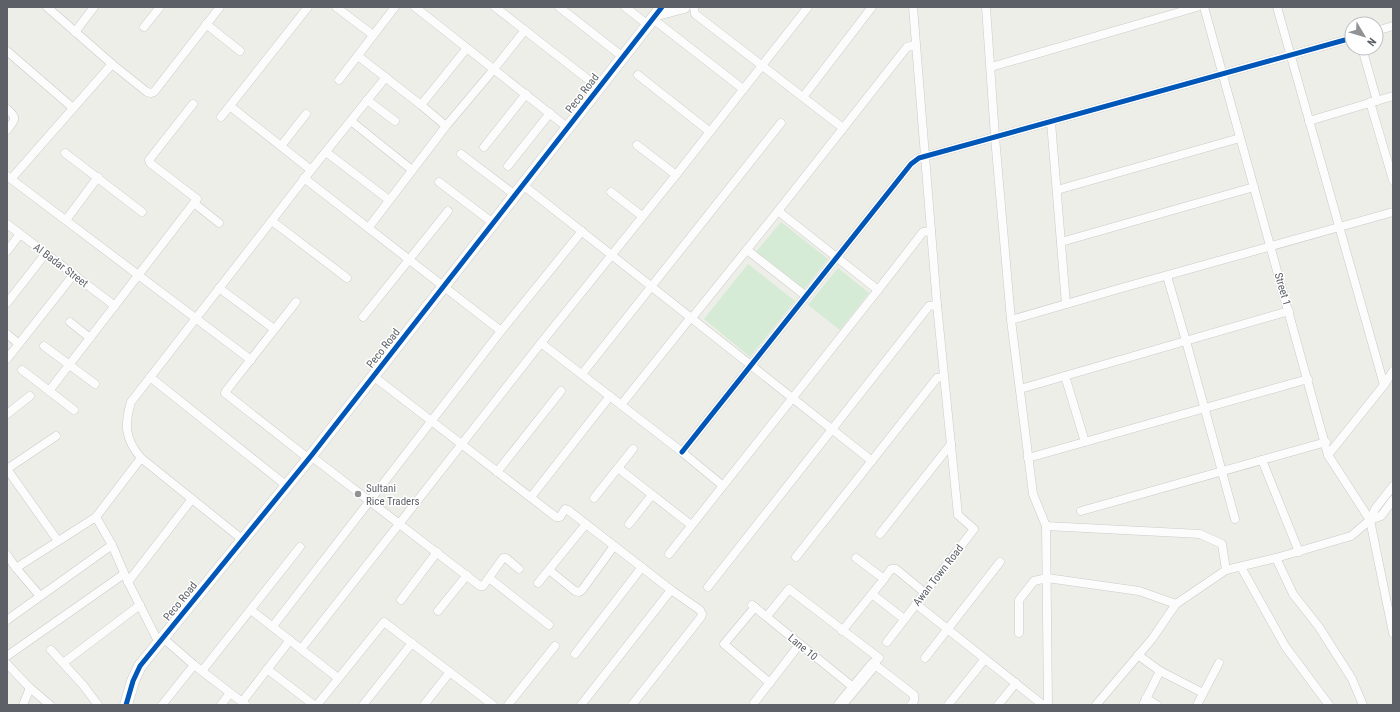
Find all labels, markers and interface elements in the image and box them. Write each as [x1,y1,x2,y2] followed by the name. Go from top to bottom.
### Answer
[1344,16,1384,56] north arrow
[1364,35,1379,49] text: N
[563,71,602,116] street label: Peco Road
[31,241,91,290] street label: Al Badar Street
[1272,271,1293,307] street label: Street 1
[364,326,403,371] street label: Peco Road
[366,482,420,508] place label: Sultani Rice Traders
[353,489,363,499] marker: Sultani Rice Traders
[910,542,966,608] street label: Awan Town Road
[161,579,200,623] street label: Peco Road
[785,631,820,663] street label: Lane 10

